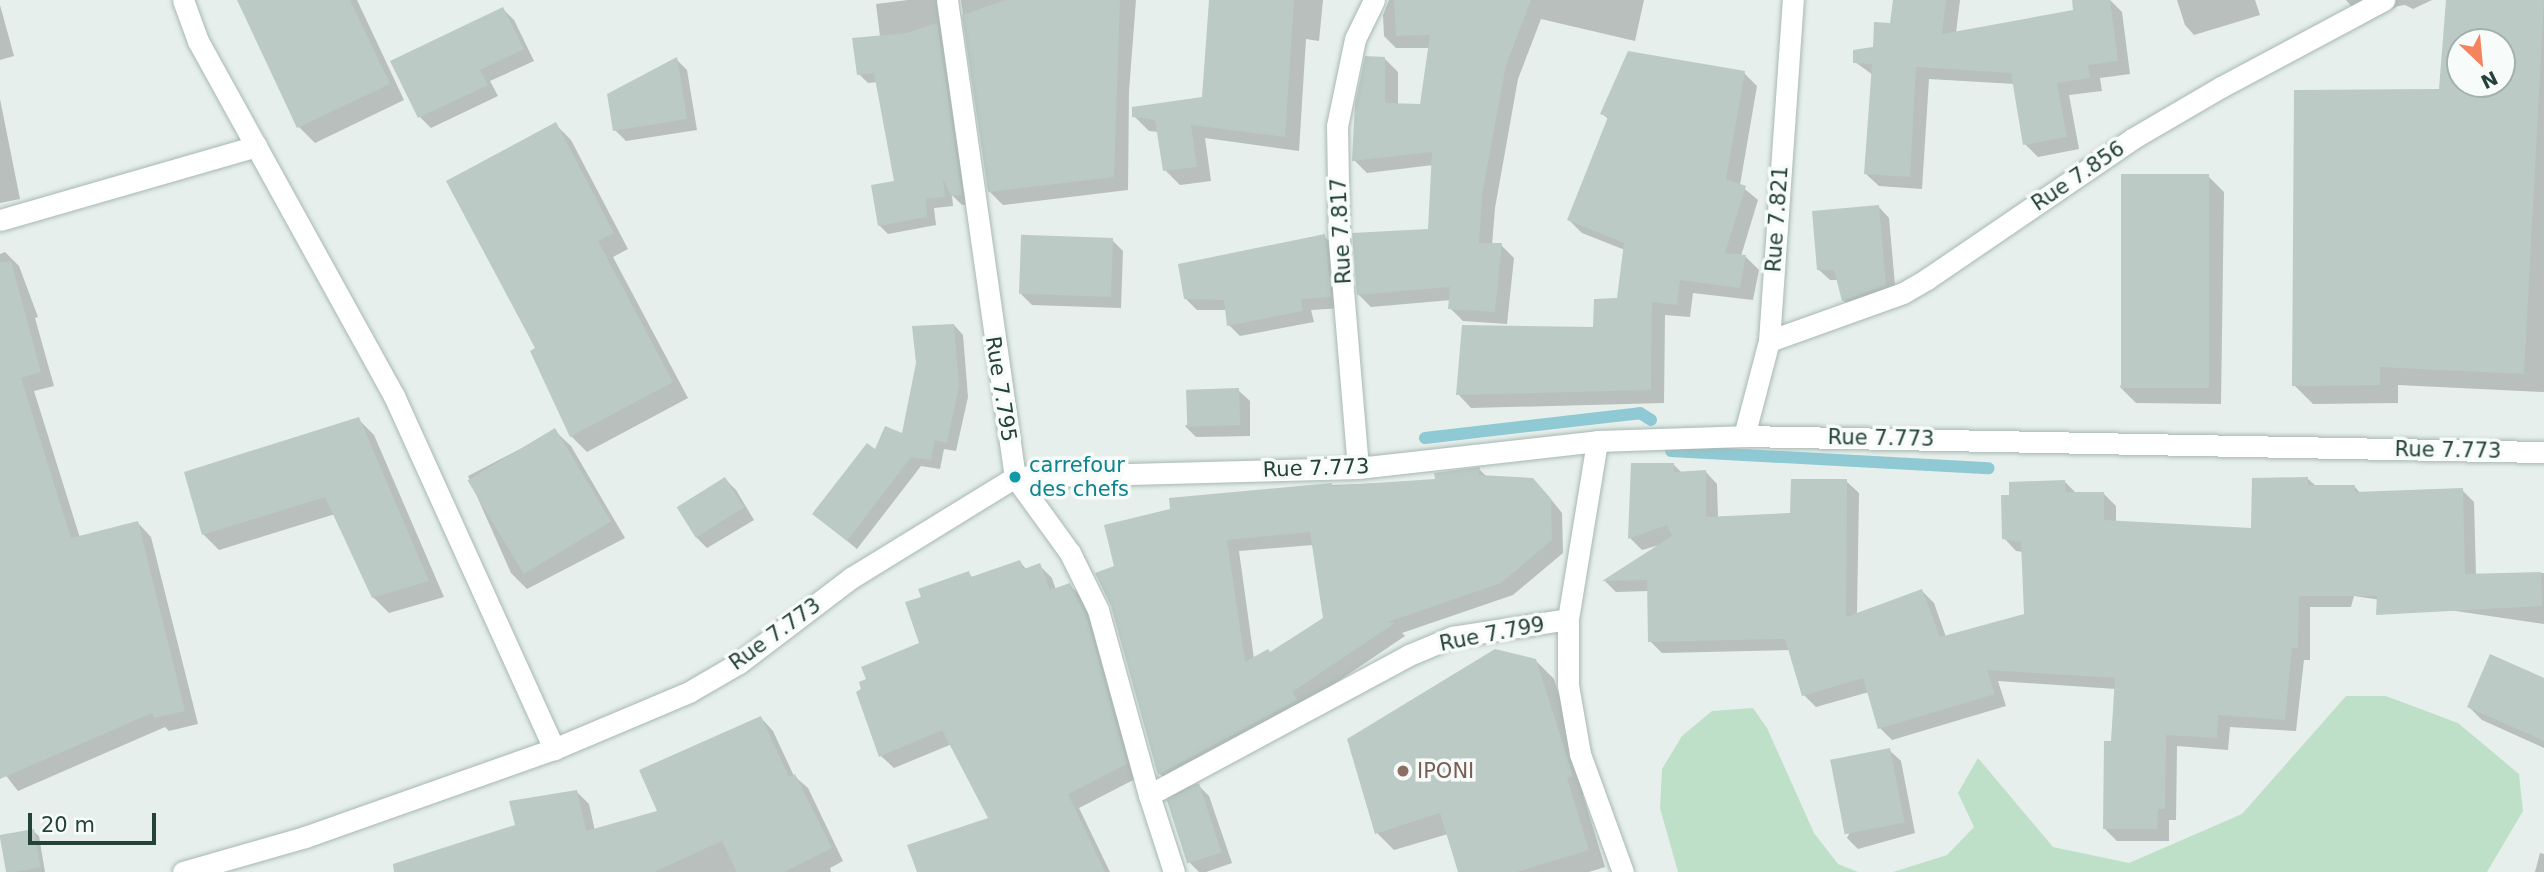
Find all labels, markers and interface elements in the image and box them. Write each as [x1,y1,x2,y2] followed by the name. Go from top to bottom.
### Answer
[2446,28,2516,98] north arrow
[2477,67,2501,93] text: N
[2027,136,2129,216] street label: Rue 7.856
[1761,165,1793,273] street label: Rue 7.821
[1326,177,1356,285] street label: Rue 7.817
[980,334,1022,444] street label: Rue 7.795
[1827,424,1935,452] street label: Rue 7.773
[2394,436,2502,464] street label: Rue 7.773
[1029,452,1129,502] place label: carrefour des chefs
[1262,454,1370,482] street label: Rue 7.773
[1007,469,1023,485] marker: carrefour des chefs
[724,592,826,676] street label: Rue 7.773
[1437,611,1547,657] street label: Rue 7.799
[1417,758,1474,784] place label: IPONI
[1395,763,1411,779] marker: IPONI
[32,798,159,842] scale bar
[41,813,95,837] text: 20 m

